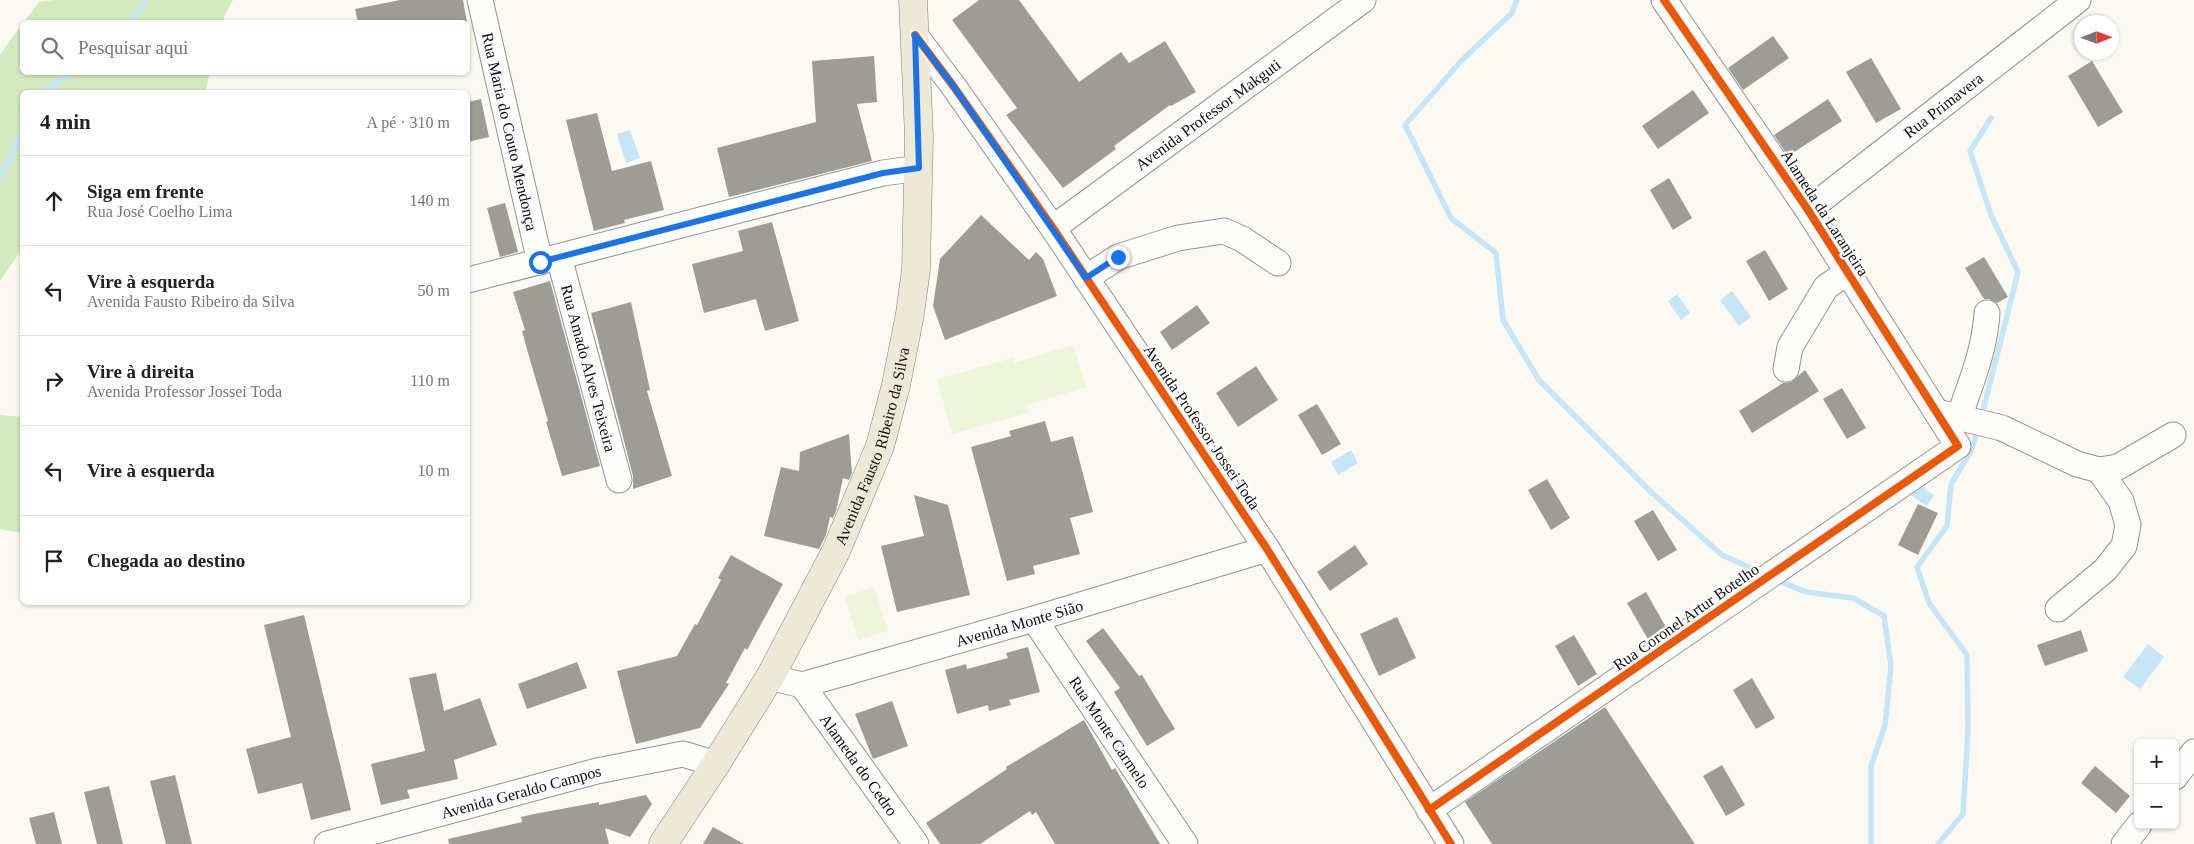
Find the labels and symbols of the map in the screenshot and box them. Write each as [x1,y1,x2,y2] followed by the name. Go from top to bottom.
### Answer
[2074,15,2119,60] north arrow
[479,31,541,232] street label: Rua Maria do Couto Mendonça
[1132,55,1284,173] street label: Avenida Professor Makguti
[1900,69,1986,141] street label: Rua Primavera
[1777,147,1872,280] street label: Alameda da Laranjeira
[1107,246,1130,269] route end
[529,251,552,274] route start
[558,283,619,454] street label: Rua Amado Alves Teixeira
[1140,341,1264,513] street label: Avenida Professor Jossei Toda
[831,346,912,547] street label: Avenida Fausto Ribeiro da Silva
[1610,560,1762,674] street label: Rua Coronel Artur Botelho
[954,596,1085,649] street label: Avenida Monte Sião
[1066,673,1153,791] street label: Rua Monte Carmelo
[817,711,901,819] street label: Alameda do Cedro
[439,762,602,821] street label: Avenida Geraldo Campos

